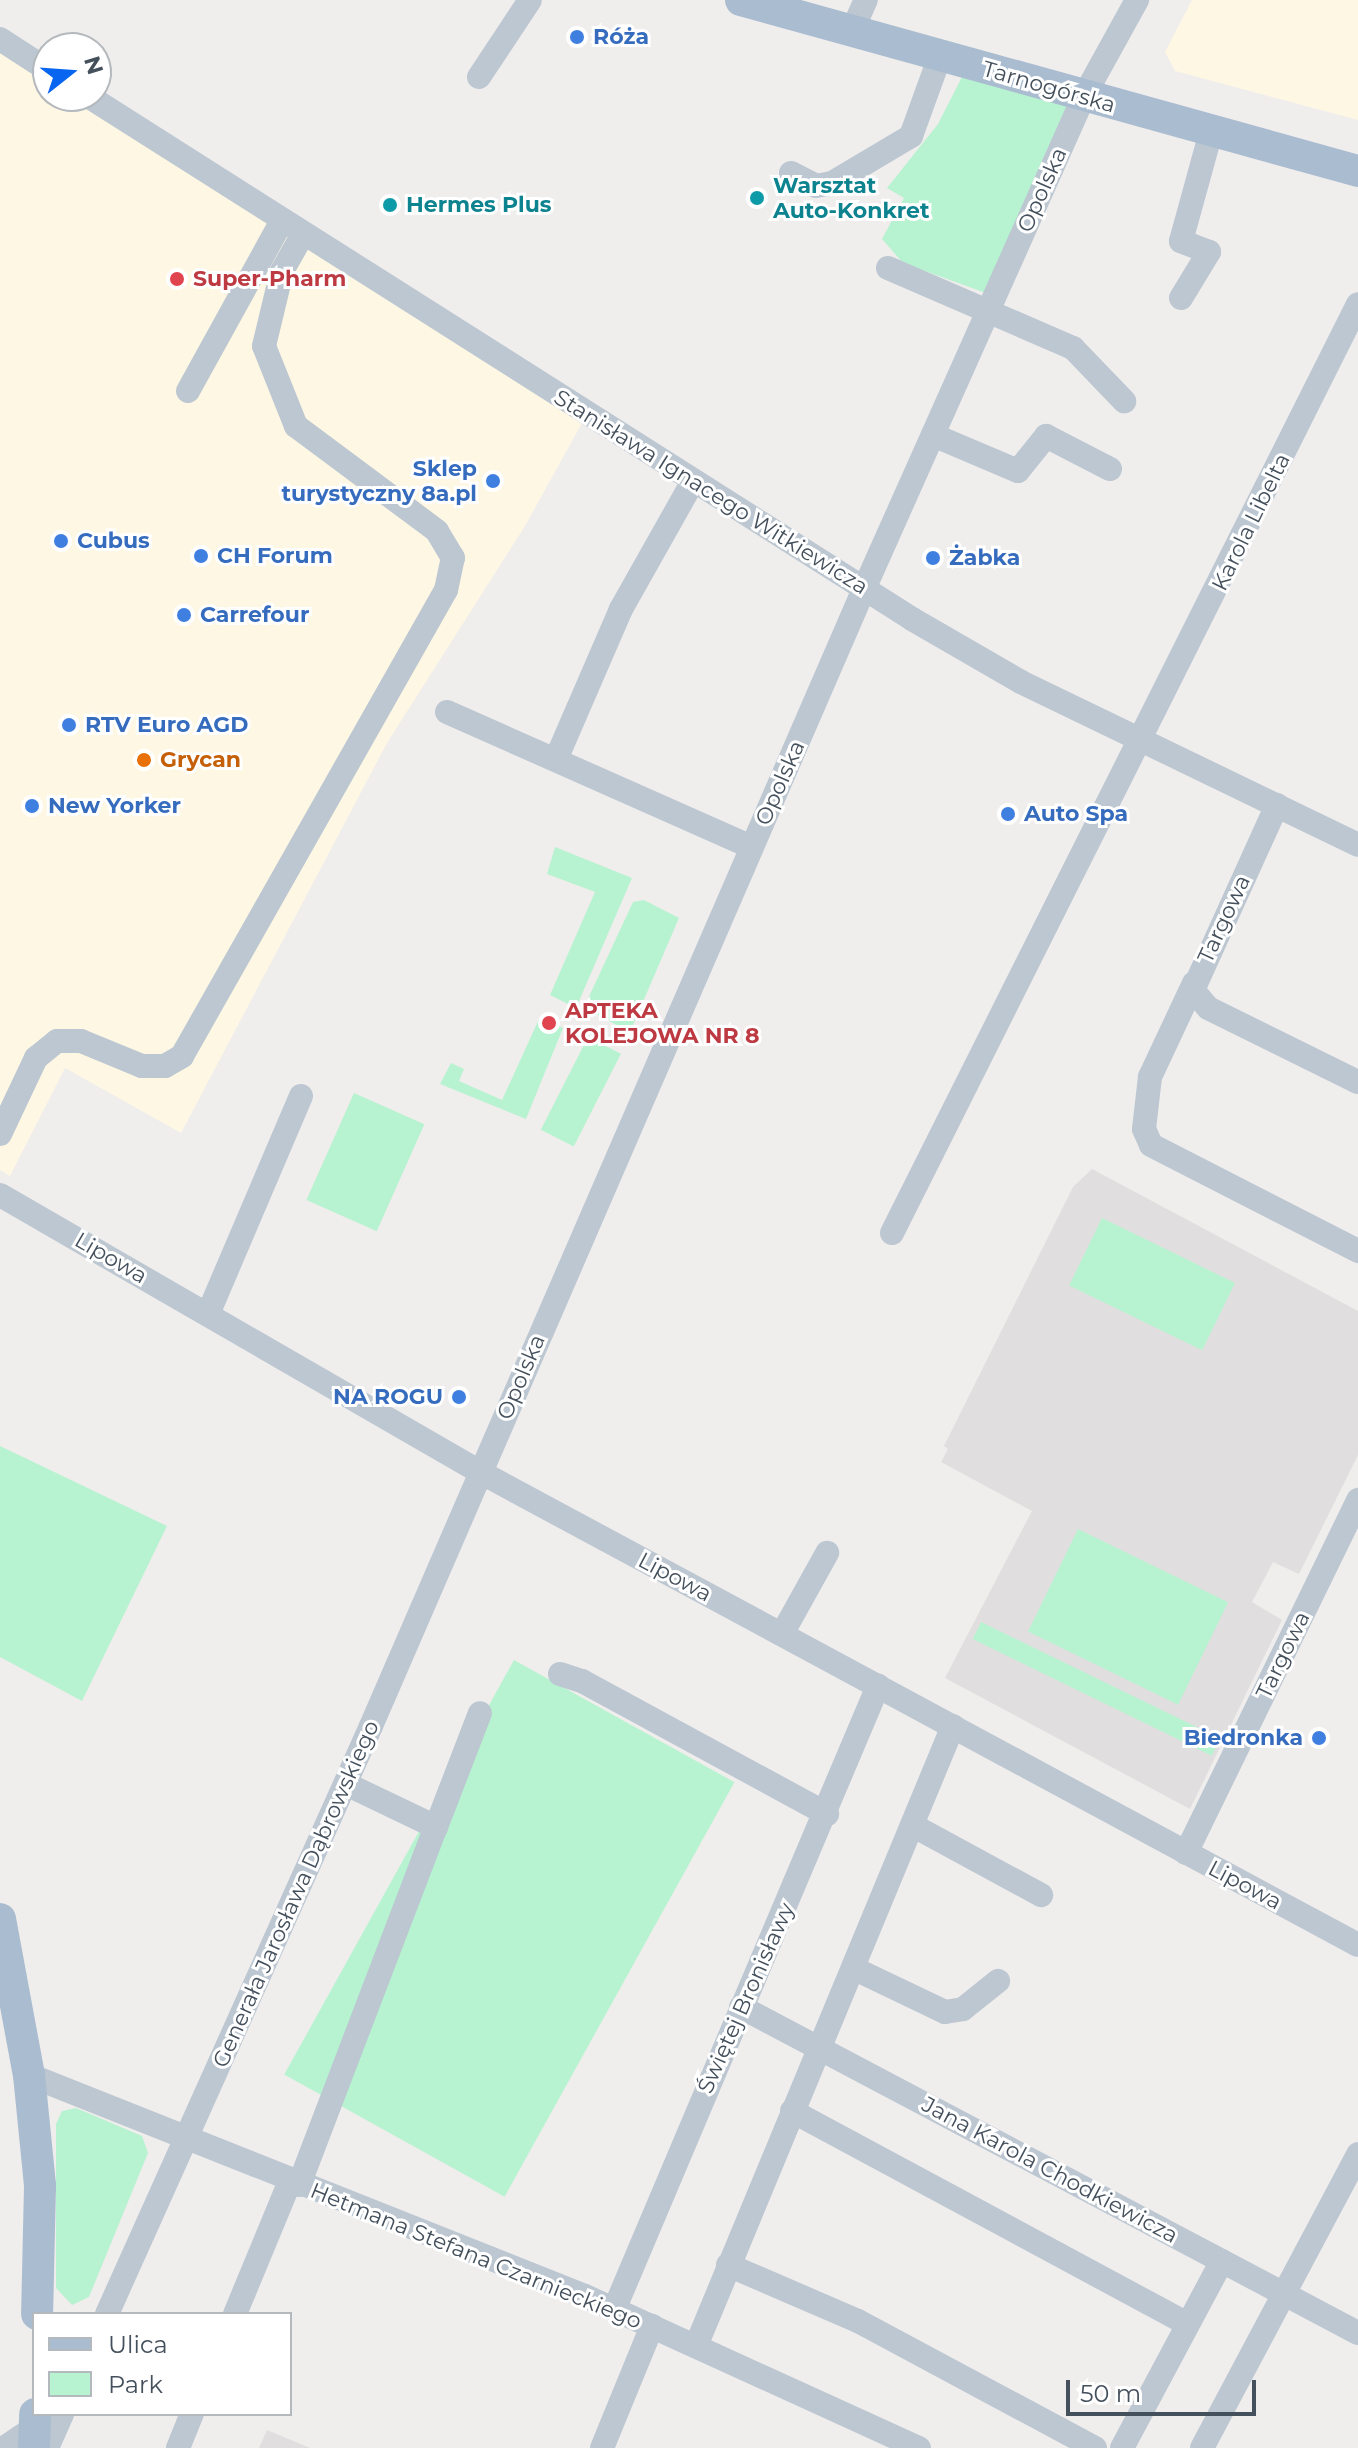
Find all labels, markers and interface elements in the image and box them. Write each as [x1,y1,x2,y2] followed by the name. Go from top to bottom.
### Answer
[593,24,649,50] place label: Róża
[568,28,586,46] marker: Róża
[32,32,112,112] north arrow
[78,53,109,78] text: N
[980,55,1118,119] street label: Tarnogórska
[1012,144,1072,236] street label: Opolska
[773,172,930,224] place label: Warsztat Auto-Konkret
[748,189,766,207] marker: Warsztat Auto-Konkret
[406,192,552,218] place label: Hermes Plus
[381,196,399,214] marker: Hermes Plus
[193,266,346,292] place label: Super-Pharm
[168,270,186,288] marker: Super-Pharm
[549,384,873,600] street label: Stanisława Ignacego Witkiewicza
[1206,449,1296,595] street label: Karola Libelta
[281,455,477,506] place label: Sklep turystyczny 8a.pl
[484,472,502,490] marker: Sklep turystyczny 8a.pl
[77,528,150,554] place label: Cubus
[52,532,70,550] marker: Cubus
[217,543,333,569] place label: CH Forum
[949,545,1020,571] place label: Żabka
[192,547,210,565] marker: CH Forum
[924,549,942,567] marker: Żabka
[200,602,309,628] place label: Carrefour
[175,606,193,624] marker: Carrefour
[85,712,248,738] place label: RTV Euro AGD
[60,716,78,734] marker: RTV Euro AGD
[750,737,810,829] street label: Opolska
[160,747,241,773] place label: Grycan
[135,751,153,769] marker: Grycan
[48,793,181,819] place label: New Yorker
[23,797,41,815] marker: New Yorker
[1024,801,1128,827] place label: Auto Spa
[999,805,1017,823] marker: Auto Spa
[1192,871,1256,967] street label: Targowa
[565,997,760,1048] place label: APTEKA KOLEJOWA NR 8
[540,1014,558,1032] marker: APTEKA KOLEJOWA NR 8
[70,1227,152,1289] street label: Lipowa
[491,1331,551,1423] street label: Opolska
[333,1384,443,1410] place label: NA ROGU
[450,1388,468,1406] marker: NA ROGU
[634,1547,716,1607] street label: Lipowa
[1251,1607,1315,1703] street label: Targowa
[207,1716,385,2072] street label: Generała Jarosława Dąbrowskiego
[1184,1725,1303,1751] place label: Biedronka
[1310,1729,1328,1747] marker: Biedronka
[1204,1855,1286,1915] street label: Lipowa
[692,1899,800,2097] street label: Świętej Bronisławy
[918,2091,1182,2249] street label: Jana Karola Chodkiewicza
[307,2177,645,2335] street label: Hetmana Stefana Czarnieckiego
[32,2312,292,2416] legend
[108,2330,168,2359] text: Ulica
[1070,2364,1260,2414] scale bar
[108,2370,163,2399] text: Park
[1080,2379,1141,2408] text: 50 m

